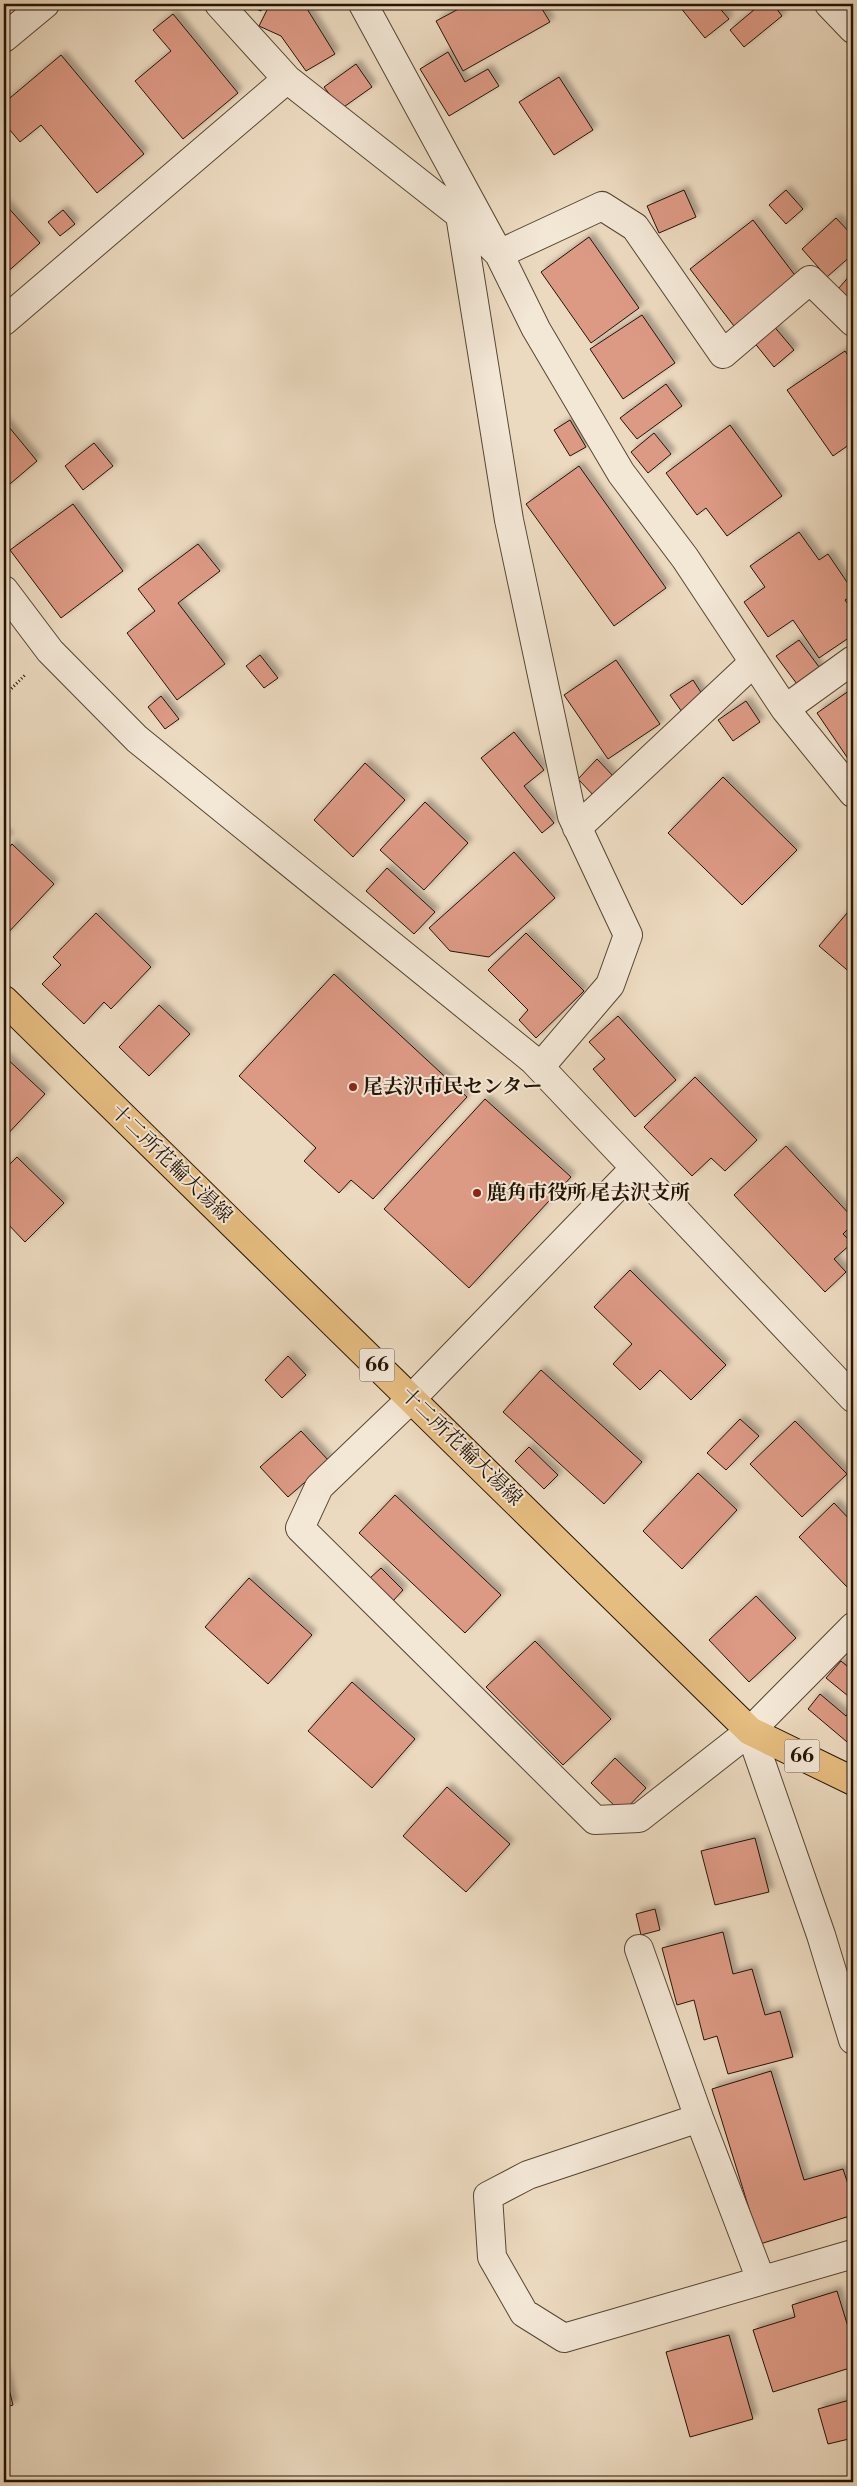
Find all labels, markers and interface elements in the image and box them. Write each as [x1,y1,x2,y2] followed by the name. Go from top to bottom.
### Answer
[363,1075,542,1100] place label: 尾去沢市民センター
[347,1081,359,1093] marker: 尾去沢市民センター
[105,1099,237,1229] street label: 十二所花輪大湯線
[487,1181,690,1206] place label: 鹿角市役所 尾去沢支所
[471,1187,483,1199] marker: 鹿角市役所 尾去沢支所
[360,1348,394,1382] road number: 66
[395,1382,527,1512] street label: 十二所花輪大湯線
[784,1740,820,1772] road number: 66

